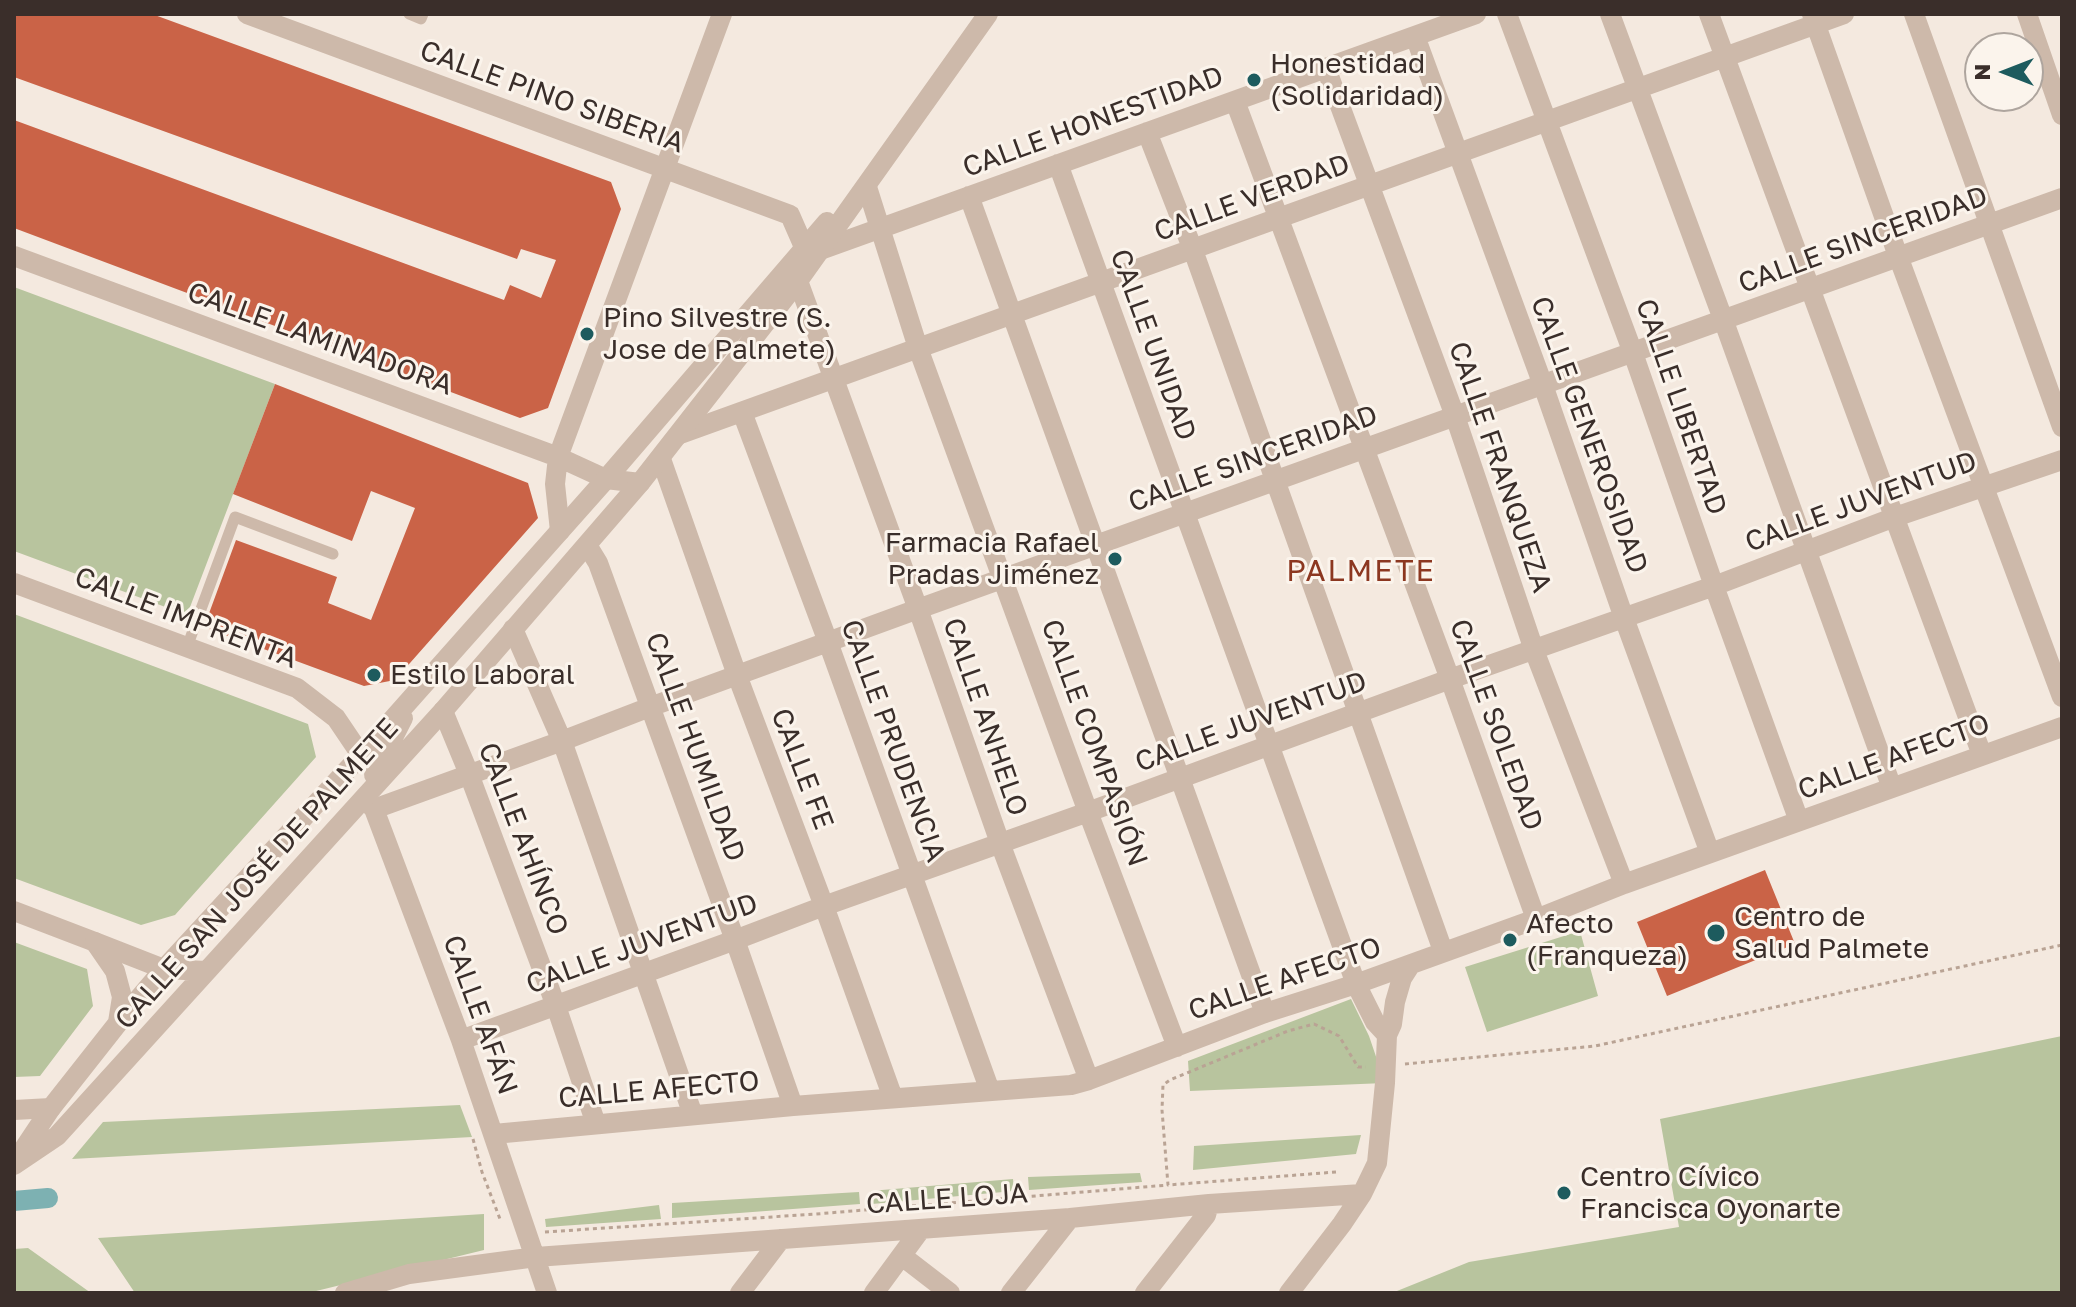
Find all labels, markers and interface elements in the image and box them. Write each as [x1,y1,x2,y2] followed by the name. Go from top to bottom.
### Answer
[1964,32,2044,112] north arrow
[415,34,689,160] street label: CALLE PINO SIBERIA
[1270,47,1444,113] place label: Honestidad (Solidaridad)
[958,59,1228,185] street label: CALLE HONESTIDAD
[1968,64,1995,80] text: N
[1245,71,1263,89] marker: Honestidad (Solidaridad)
[1150,147,1354,249] street label: CALLE VERDAD
[1734,179,1992,301] street label: CALLE SINCERIDAD
[1103,245,1203,445] street label: CALLE UNIDAD
[183,275,457,403] street label: CALLE LAMINADORA
[1523,292,1655,578] street label: CALLE GENEROSIDAD
[1628,295,1734,519] street label: CALLE LIBERTAD
[603,301,836,367] place label: Pino Silvestre (S. Jose de Palmete)
[578,325,596,343] marker: Pino Silvestre (S. Jose de Palmete)
[1441,337,1559,597] street label: CALLE FRANQUEZA
[1124,398,1382,520] street label: CALLE SINCERIDAD
[1741,445,1981,559] street label: CALLE JUVENTUD
[885,526,1099,592] place label: Farmacia Rafael Pradas Jiménez
[1106,550,1124,568] marker: Farmacia Rafael Pradas Jiménez
[1286,553,1436,589] district label: PALMETE
[70,560,302,676] street label: CALLE IMPRENTA
[935,614,1035,820] street label: CALLE ANHELO
[834,615,952,867] street label: CALLE PRUDENCIA
[1034,615,1154,871] street label: CALLE COMPASIÓN
[1442,615,1550,835] street label: CALLE SOLEDAD
[638,628,752,866] street label: CALLE HUMILDAD
[390,658,575,692] place label: Estilo Laboral
[1131,665,1371,779] street label: CALLE JUVENTUD
[365,666,383,684] marker: Estilo Laboral
[764,704,840,834] street label: CALLE FE
[1794,707,1994,807] street label: CALLE AFECTO
[108,712,406,1036] street label: CALLE SAN JOSÉ DE PALMETE
[471,738,575,940] street label: CALLE AHÍNCO
[522,887,762,1001] street label: CALLE JUVENTUD
[1734,900,1929,966] place label: Centro de Salud Palmete
[1526,907,1688,973] place label: Afecto (Franqueza)
[1705,922,1727,944] marker: Centro de Salud Palmete
[1184,930,1386,1028] street label: CALLE AFECTO
[436,931,524,1099] street label: CALLE AFÁN
[1501,931,1519,949] marker: Afecto (Franqueza)
[557,1064,761,1116] street label: CALLE AFECTO
[1580,1160,1841,1226] place label: Centro Cívico Francisca Oyonarte
[865,1177,1029,1221] street label: CALLE LOJA
[1555,1184,1573,1202] marker: Centro Cívico Francisca Oyonarte

